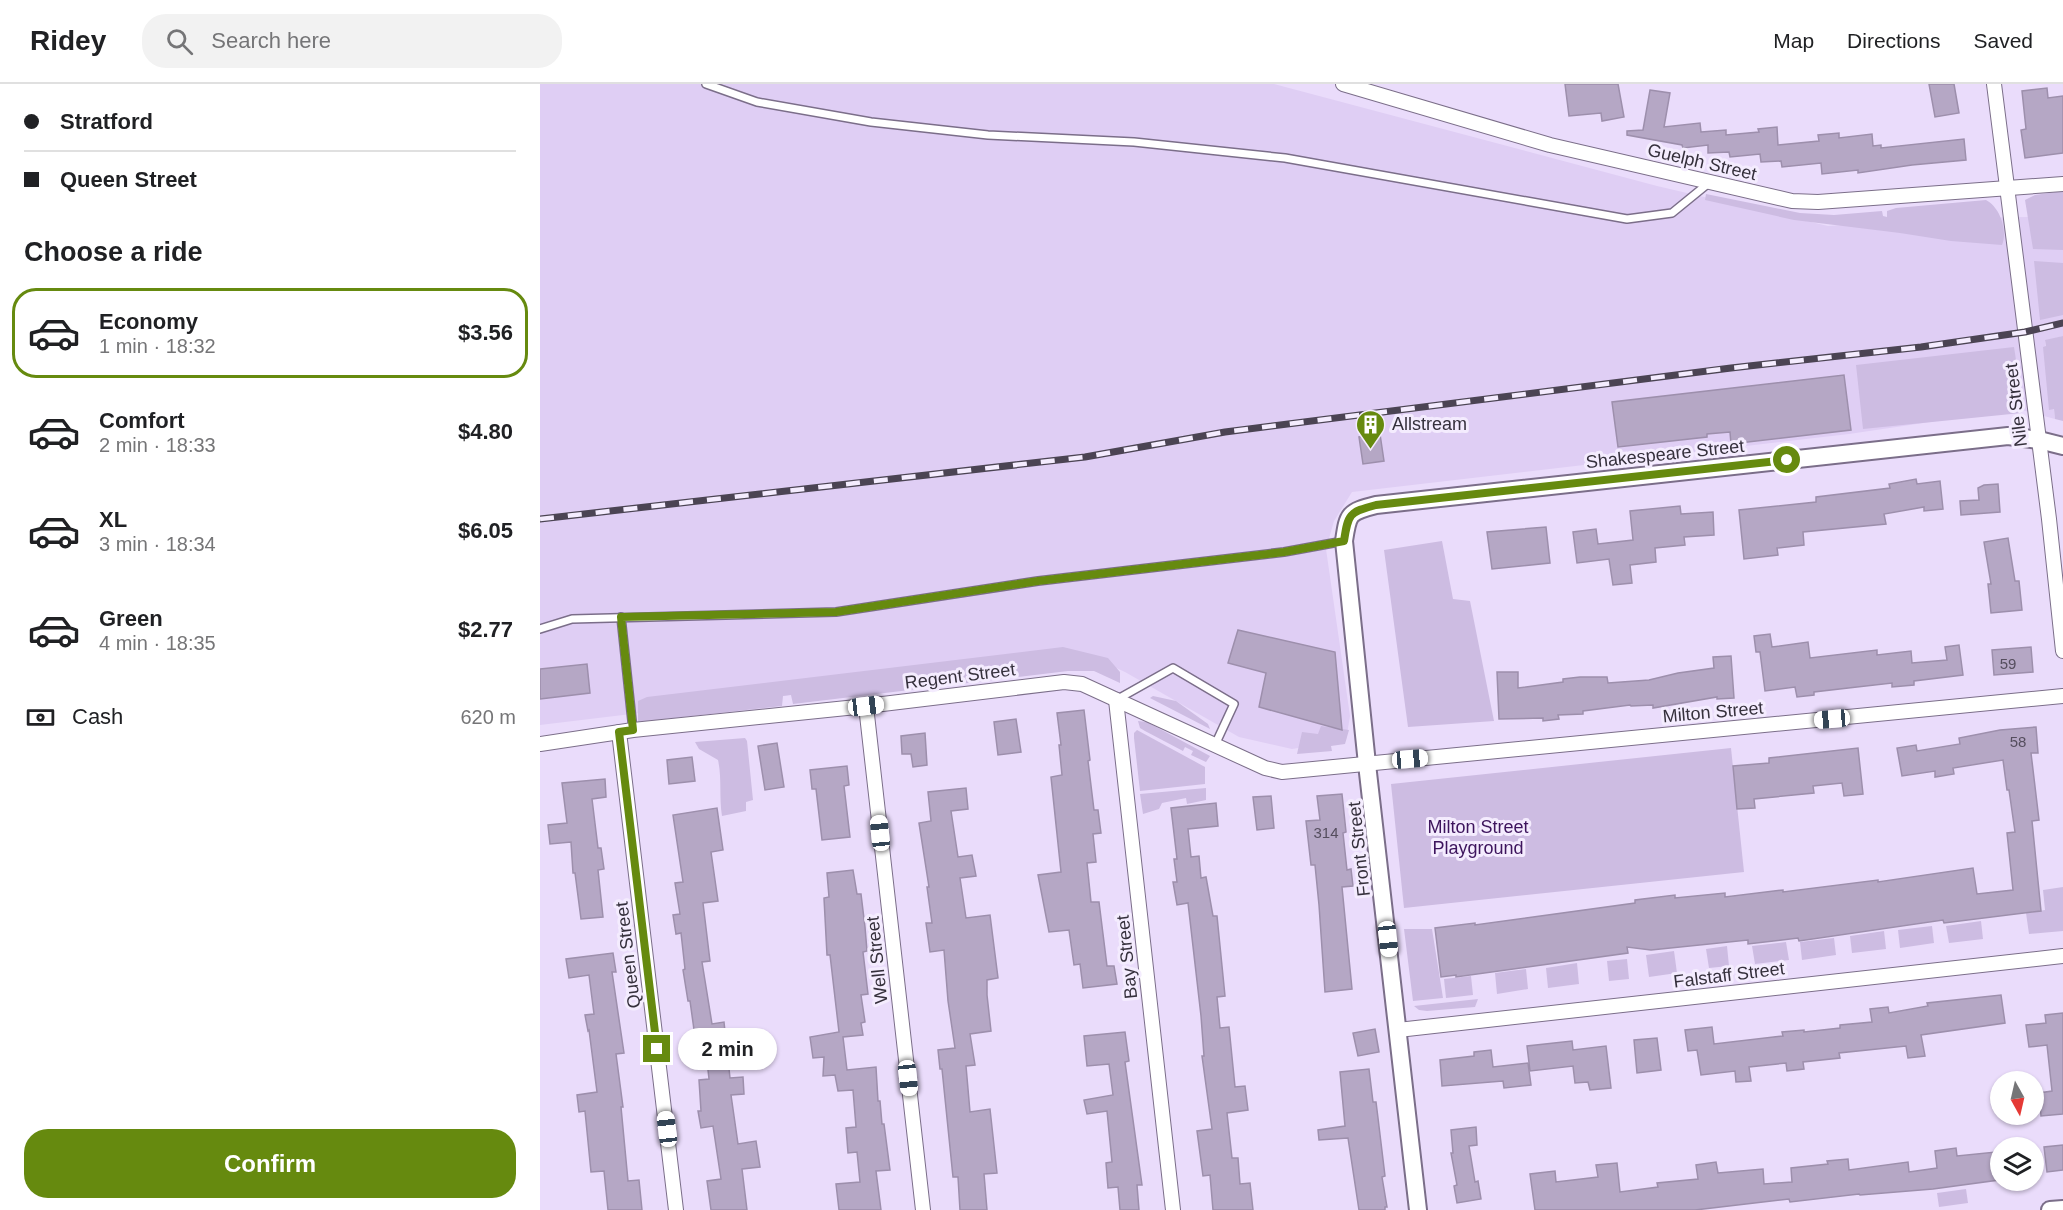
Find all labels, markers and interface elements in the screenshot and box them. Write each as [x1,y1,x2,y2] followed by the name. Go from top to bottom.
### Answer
[142,14,562,68] search box
[30,25,106,56] text: Ridey
[163,25,196,58] icon: search
[211,28,331,53] text: Search here
[1773,29,1814,52] text: Map
[1847,29,1940,52] text: Directions
[1973,29,2033,52] text: Saved
[60,109,153,134] text: Stratford
[1646,140,1758,184] street label: Guelph Street
[60,167,197,192] text: Queen Street
[24,237,203,267] text: Choose a ride
[27,306,81,360] icon: car
[99,309,198,334] text: Economy
[458,320,513,345] text: $3.56
[99,335,216,357] text: 1 min · 18:32
[2001,362,2031,448] street label: Nile Street
[27,405,81,459] icon: car
[99,408,185,433] text: Comfort
[1355,408,1387,450] building icon: Allstream
[1392,414,1467,434] place label: Allstream
[458,419,513,444] text: $4.80
[99,434,216,456] text: 2 min · 18:33
[1585,436,1745,472] street label: Shakespeare Street
[1773,446,1800,473] route start
[27,504,81,558] icon: car
[99,507,127,532] text: XL
[458,518,513,543] text: $6.05
[99,533,216,555] text: 3 min · 18:34
[27,603,81,657] icon: car
[99,606,163,631] text: Green
[458,617,513,642] text: $2.77
[99,632,216,654] text: 4 min · 18:35
[2000,655,2016,672] house number: 59
[904,659,1016,693] street label: Regent Street
[847,695,885,717] car
[1662,698,1764,726] street label: Milton Street
[24,701,57,734] icon: cash
[72,704,123,729] text: Cash
[460,706,516,728] text: 620 m
[1813,708,1851,730] car
[2010,733,2026,750] house number: 58
[1391,748,1429,770] car
[1344,801,1374,897] street label: Front Street
[869,814,891,852] car
[1427,817,1529,858] park label: Milton Street Playground
[1313,824,1339,841] house number: 314
[612,901,644,1009] street label: Queen Street
[1113,914,1141,1000] street label: Bay Street
[862,915,892,1005] street label: Well Street
[1377,920,1399,958] car
[1672,958,1786,992] street label: Falstaff Street
[678,1028,777,1070] callout: 2 min
[643,1035,670,1062] route end
[701,1038,754,1060] text: 2 min
[897,1059,919,1097] car
[1990,1071,2044,1125] north arrow
[1990,1071,2044,1191] map controls
[656,1110,678,1148] car
[24,1129,516,1198] button: Confirm
[1990,1137,2044,1191] button: layers

